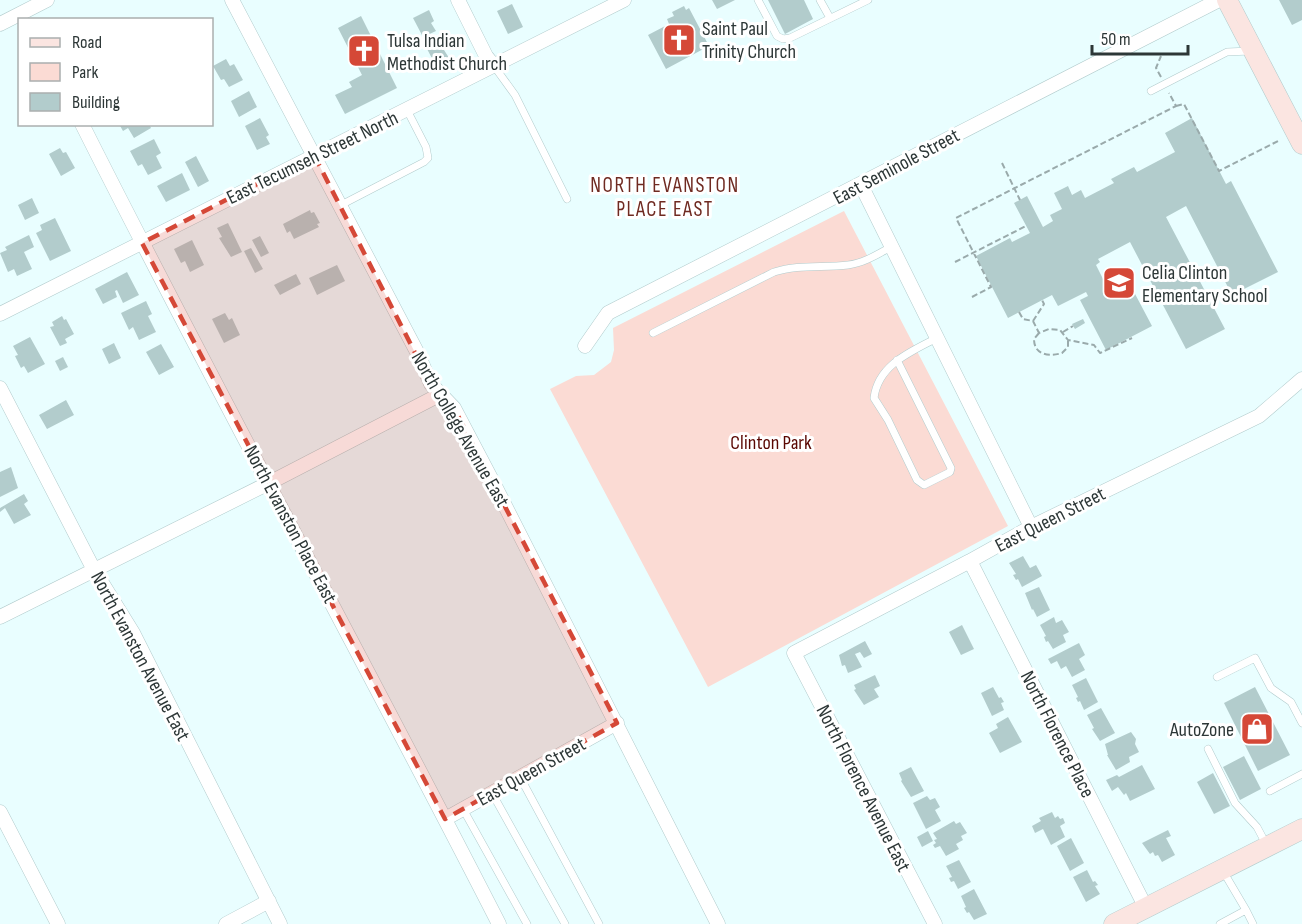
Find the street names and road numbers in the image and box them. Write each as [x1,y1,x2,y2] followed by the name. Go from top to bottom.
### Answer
[223,106,402,210] street label: East Tecumseh Street North
[829,124,964,210] street label: East Seminole Street
[406,347,514,512] street label: North College Avenue East
[238,441,342,608] street label: North Evanston Place East
[991,482,1110,558] street label: East Queen Street
[85,568,195,745] street label: North Evanston Avenue East
[1015,667,1099,802] street label: North Florence Place
[811,701,916,876] street label: North Florence Avenue East
[473,732,590,812] street label: East Queen Street

